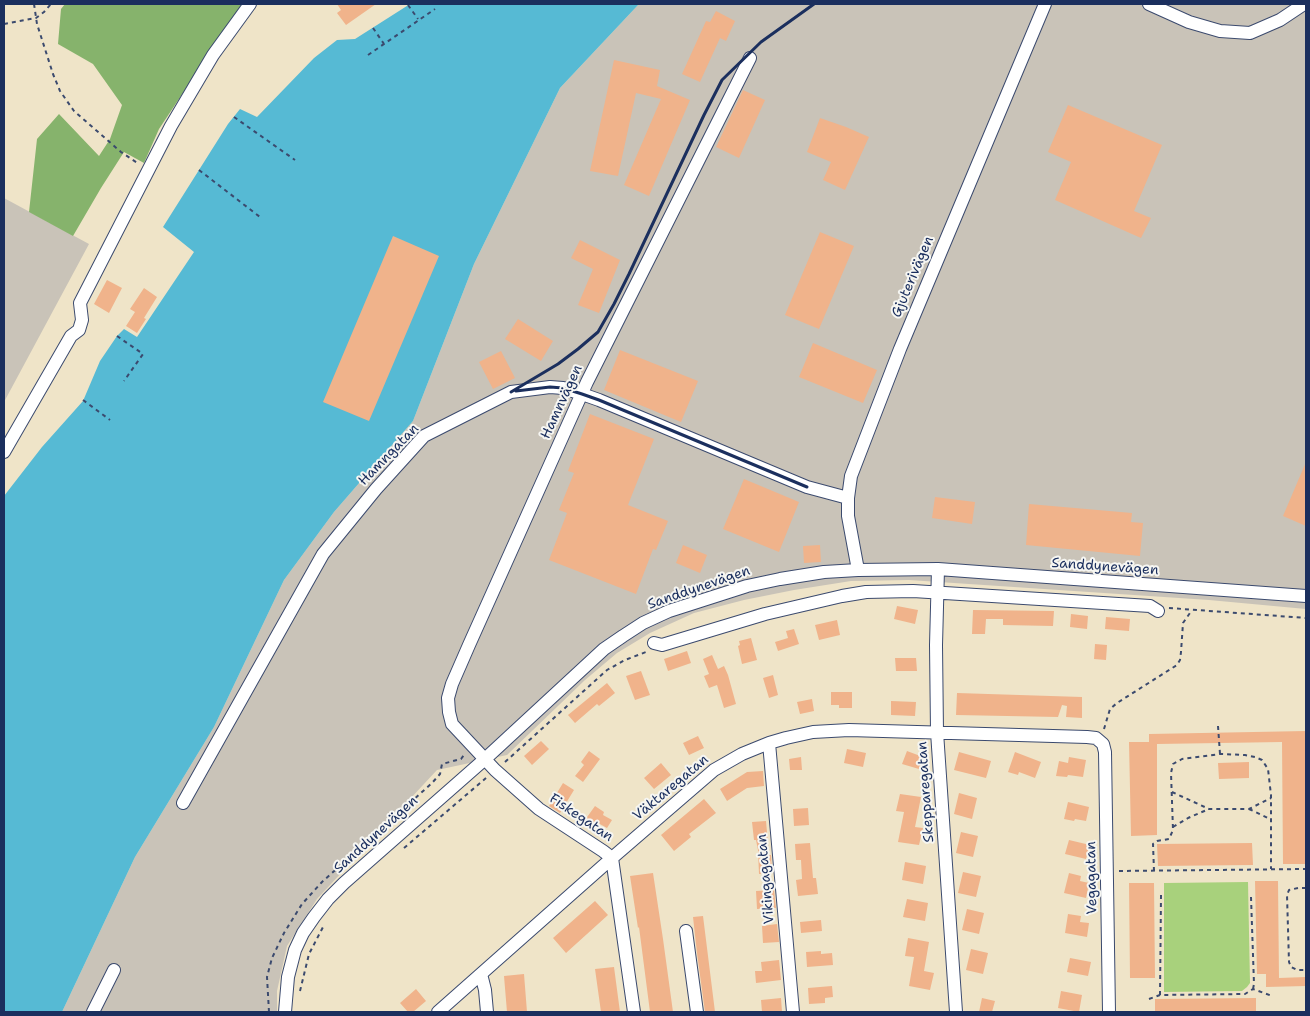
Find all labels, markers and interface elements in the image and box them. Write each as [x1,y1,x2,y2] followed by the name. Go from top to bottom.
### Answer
[888,234,938,320] street label: Gjuterivägen
[538,362,586,442] street label: Hamnvägen
[355,421,423,489] street label: Hamngatan
[1051,555,1159,579] street label: Sanddynevägen
[646,563,752,613] street label: Sanddynevägen
[914,741,938,843] street label: Skepparegatan
[630,752,712,824] street label: Väktaregatan
[546,790,616,846] street label: Fiskegatan
[331,793,421,877] street label: Sanddynevägen
[754,833,778,925] street label: Vikingagatan
[1083,841,1101,915] street label: Vegagatan

